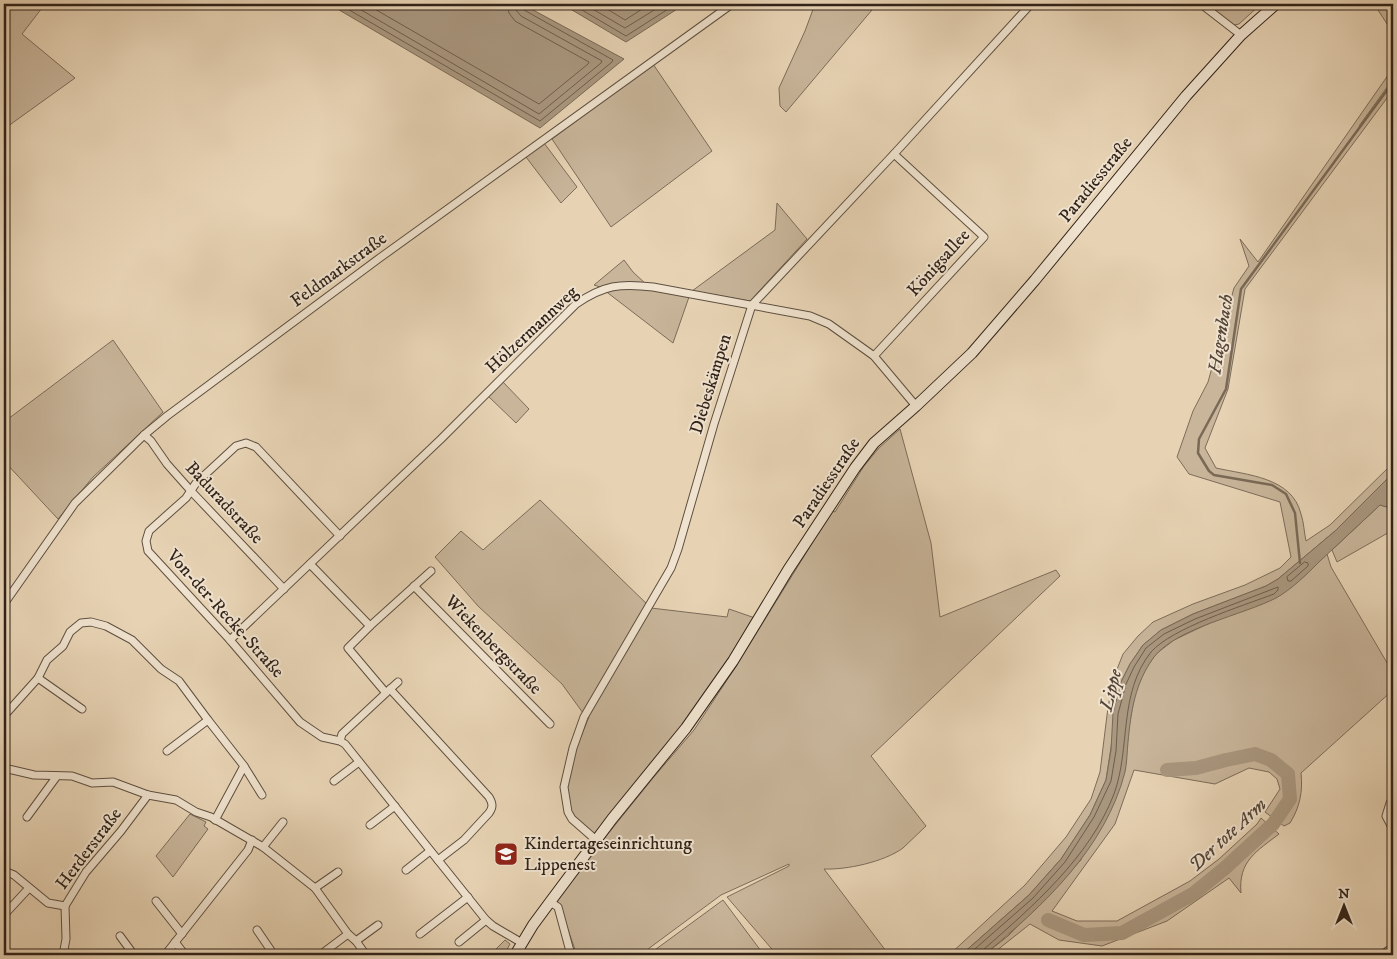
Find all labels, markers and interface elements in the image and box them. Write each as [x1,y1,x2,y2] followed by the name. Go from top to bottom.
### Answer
[1055,133,1137,227] street label: Paradiesstraße
[903,225,975,301] street label: Königsallee
[287,228,391,312] street label: Feldmarkstraße
[481,281,583,378] street label: Hölzermannweg
[1203,292,1239,376] water label: Hagenbach
[685,331,737,437] street label: Diebeskämpen
[789,434,865,532] street label: Paradiesstraße
[180,457,268,549] street label: Baduradstraße
[161,545,288,683] street label: Von-der-Recke-Straße
[439,590,546,699] street label: Wiekenbergstraße
[1095,666,1128,714] water label: Lippe
[1184,793,1272,877] water label: Der tote Arm
[51,804,127,894] street label: Herderstraße
[524,833,692,876] place label: Kindertageseinrichtung Lippenest
[493,841,519,867] school or university icon: Kindertageseinrichtung Lippenest
[1320,882,1370,932] north arrow
[1338,885,1350,903] text: N

